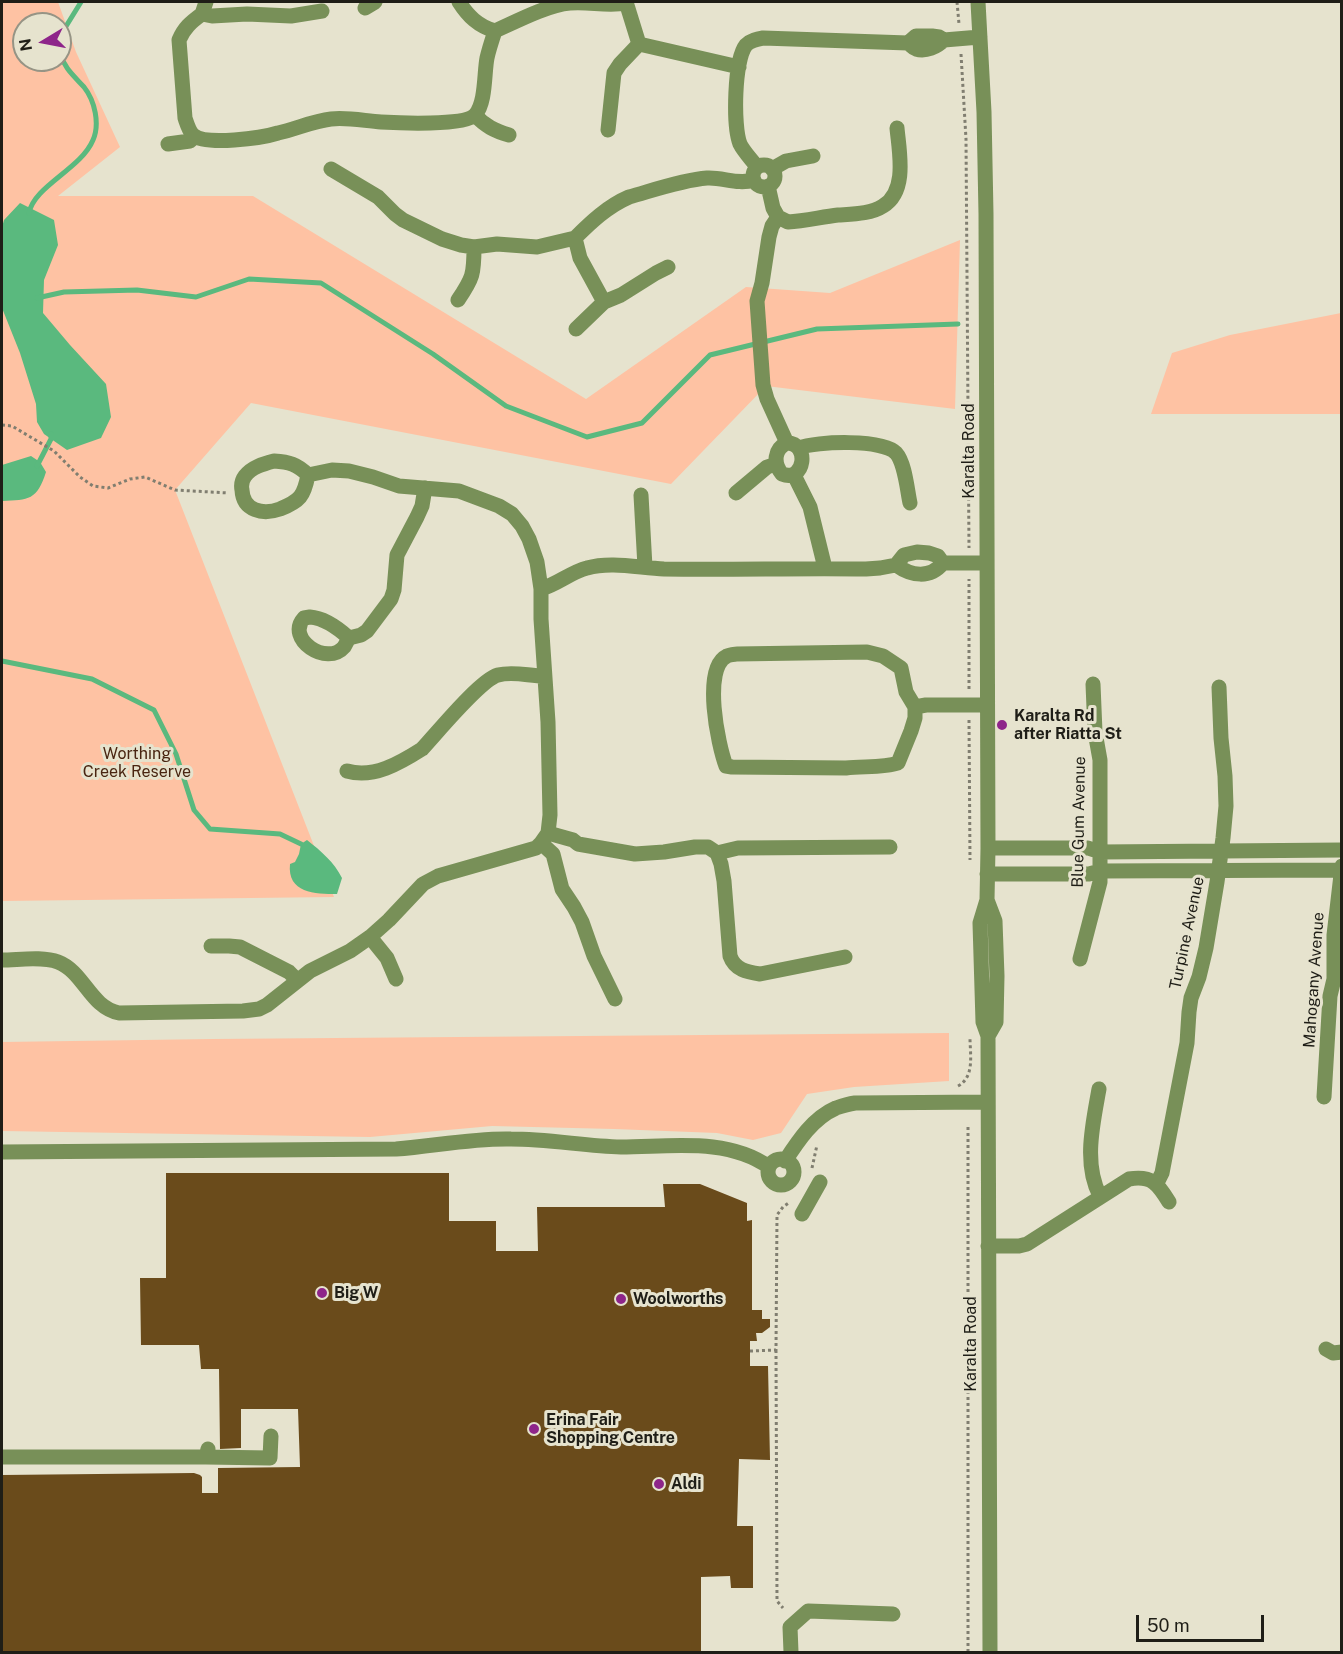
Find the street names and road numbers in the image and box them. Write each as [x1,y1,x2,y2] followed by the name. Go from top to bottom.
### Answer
[959,403,979,499] street label: Karalta Road
[1068,756,1090,888] street label: Blue Gum Avenue
[1166,875,1208,991] street label: Turpine Avenue
[1300,911,1328,1049] street label: Mahogany Avenue
[961,1296,981,1392] street label: Karalta Road

